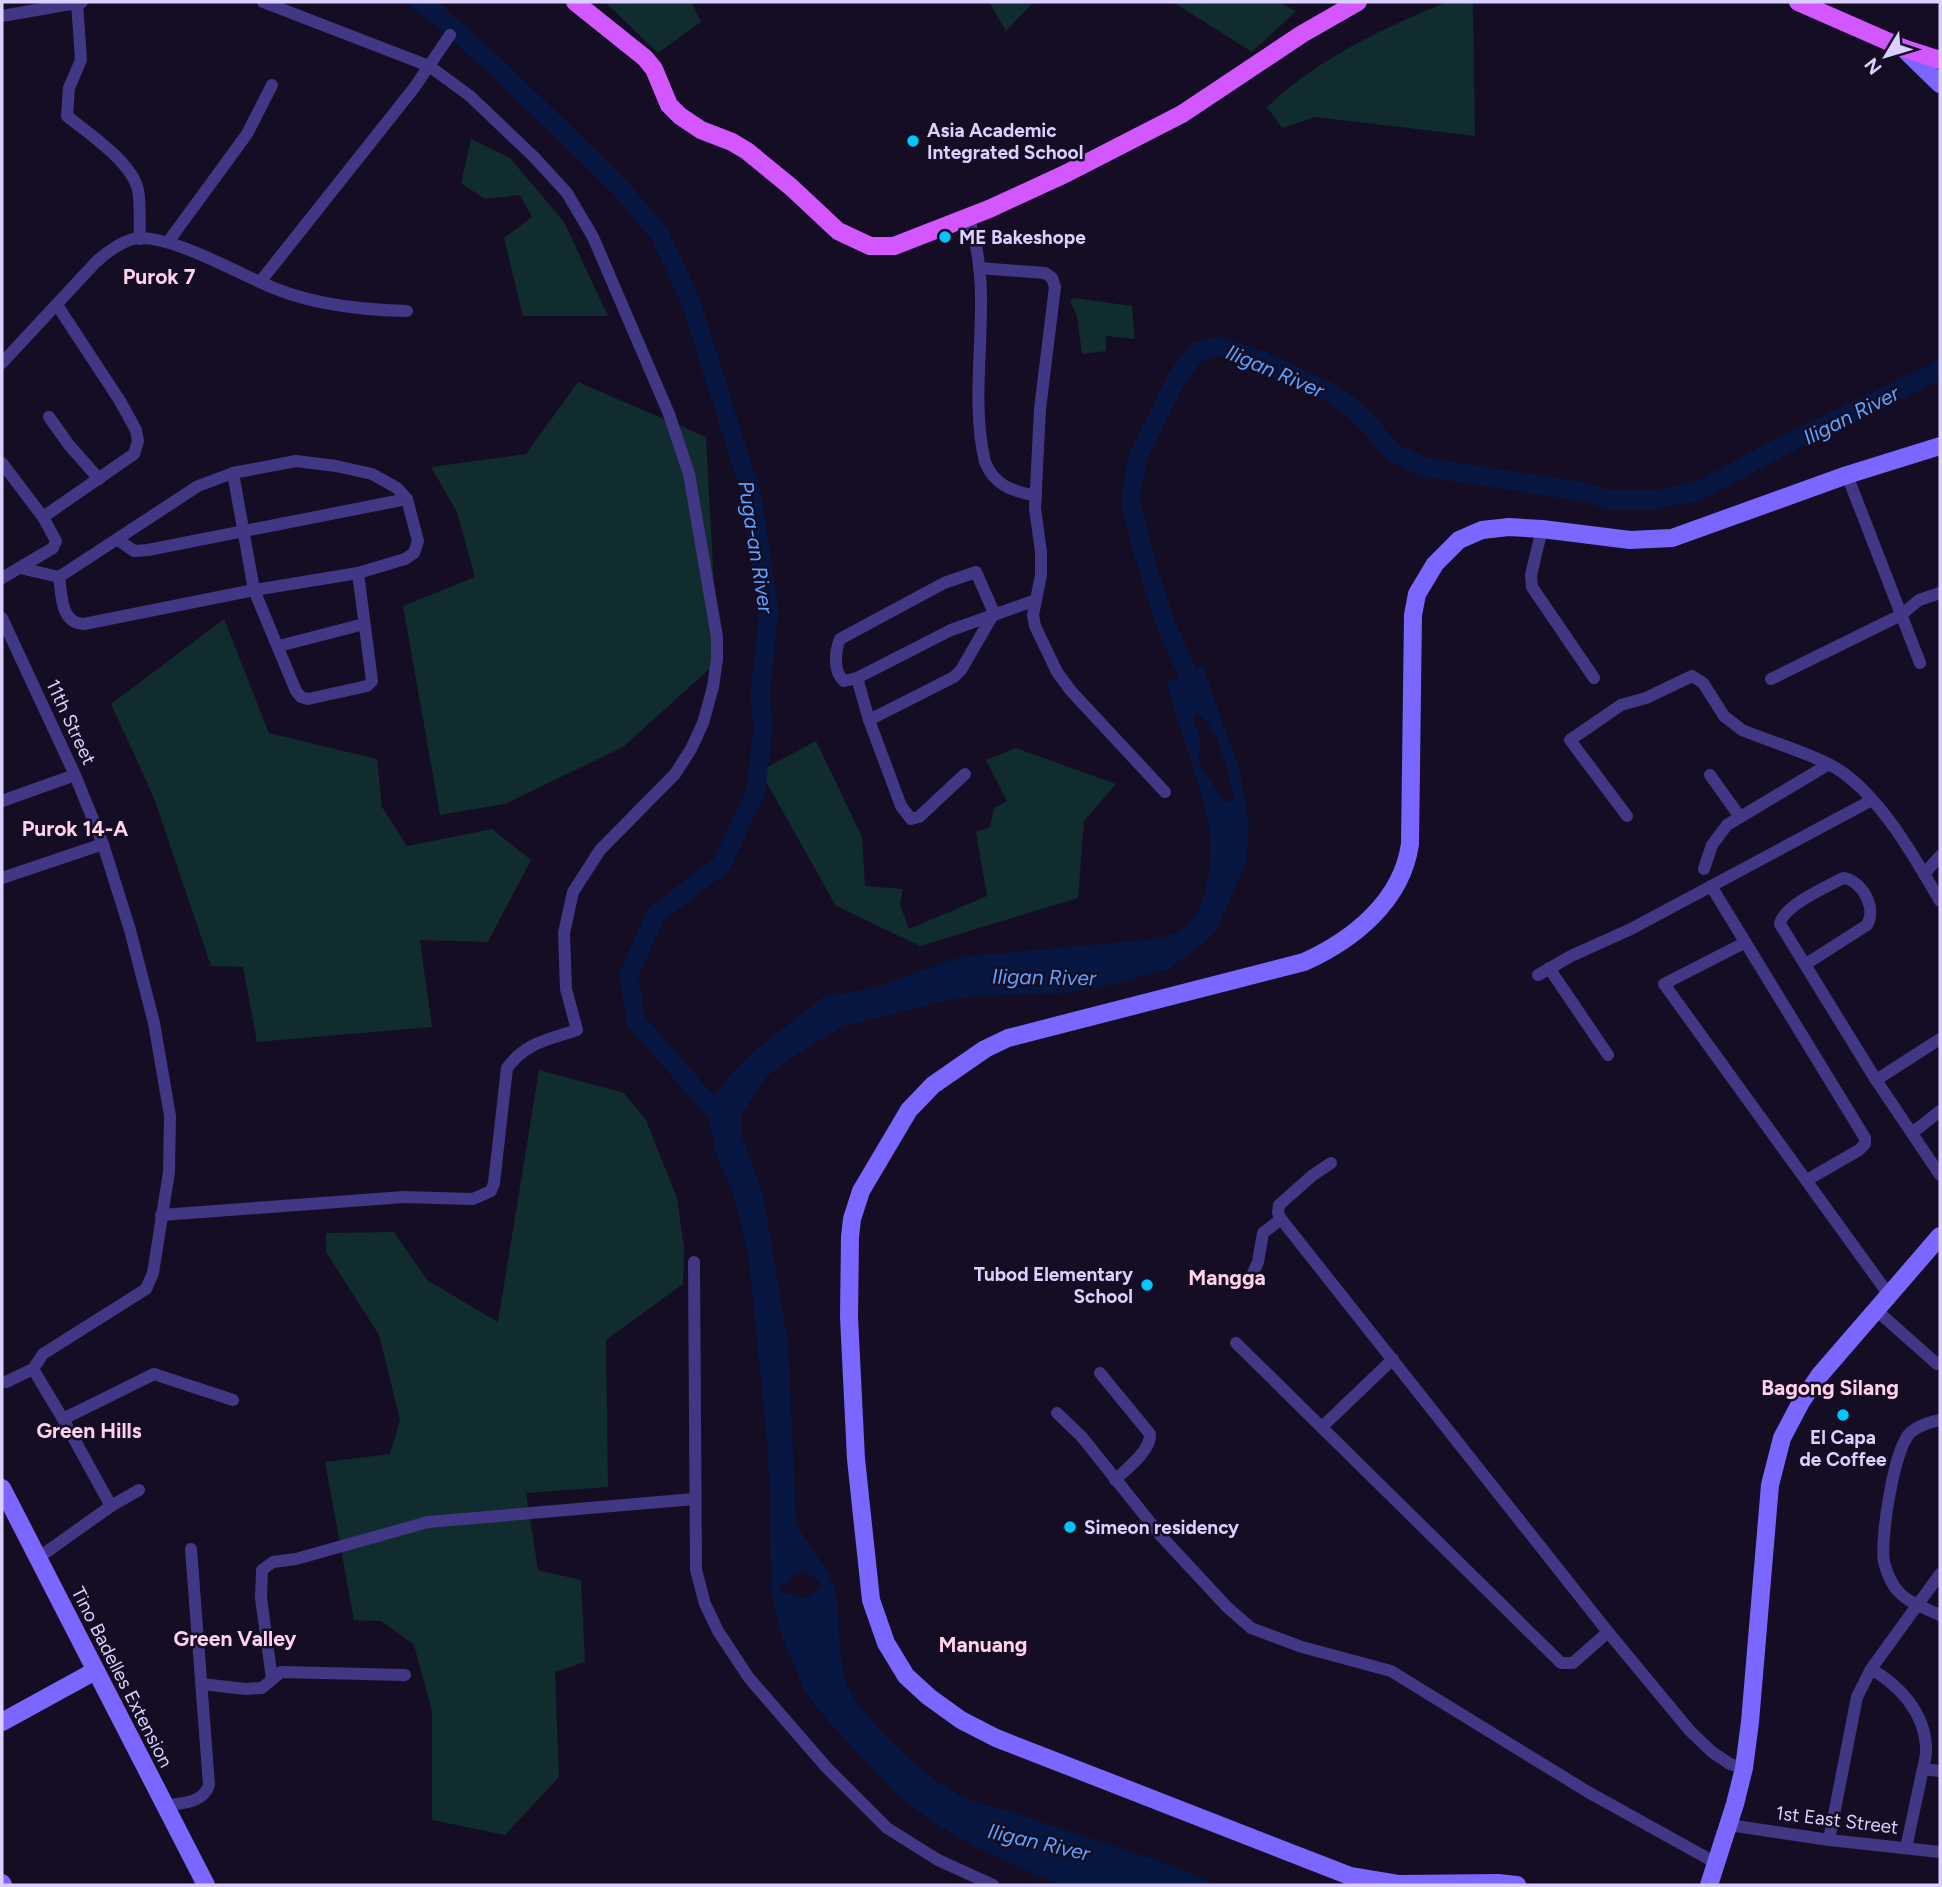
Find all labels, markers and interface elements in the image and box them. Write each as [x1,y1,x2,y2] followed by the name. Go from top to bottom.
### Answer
[1851,21,1921,91] north arrow
[1859,53,1887,79] text: N
[927,119,1083,164] place label: Asia Academic Integrated School
[905,133,921,149] marker: Asia Academic Integrated School
[959,226,1086,249] place label: ME Bakeshope
[937,229,953,245] marker: ME Bakeshope
[123,264,196,289] district label: Purok 7
[1222,339,1329,403] water label: Iligan River
[1799,380,1904,450] water label: Iligan River
[733,479,779,616] water label: Puga-an River
[41,676,101,768] street label: 11th Street
[22,816,128,841] district label: Purok 14-A
[992,964,1097,990] water label: Iligan River
[974,1263,1133,1308] place label: Tubod Elementary School
[1188,1265,1266,1290] district label: Mangga
[1139,1277,1155,1293] marker: Tubod Elementary School
[1761,1375,1899,1400] district label: Bagong Silang
[1835,1407,1851,1423] marker: El Capa de Coffee
[36,1418,142,1443] district label: Green Hills
[1800,1426,1887,1471] place label: El Capa de Coffee
[1084,1516,1239,1539] place label: Simeon residency
[1062,1519,1078,1535] marker: Simeon residency
[66,1583,178,1771] street label: Tino Badelles Extension
[174,1626,297,1651] district label: Green Valley
[939,1632,1027,1657] district label: Manuang
[1774,1801,1900,1839] street label: 1st East Street
[985,1818,1093,1866] water label: Iligan River

